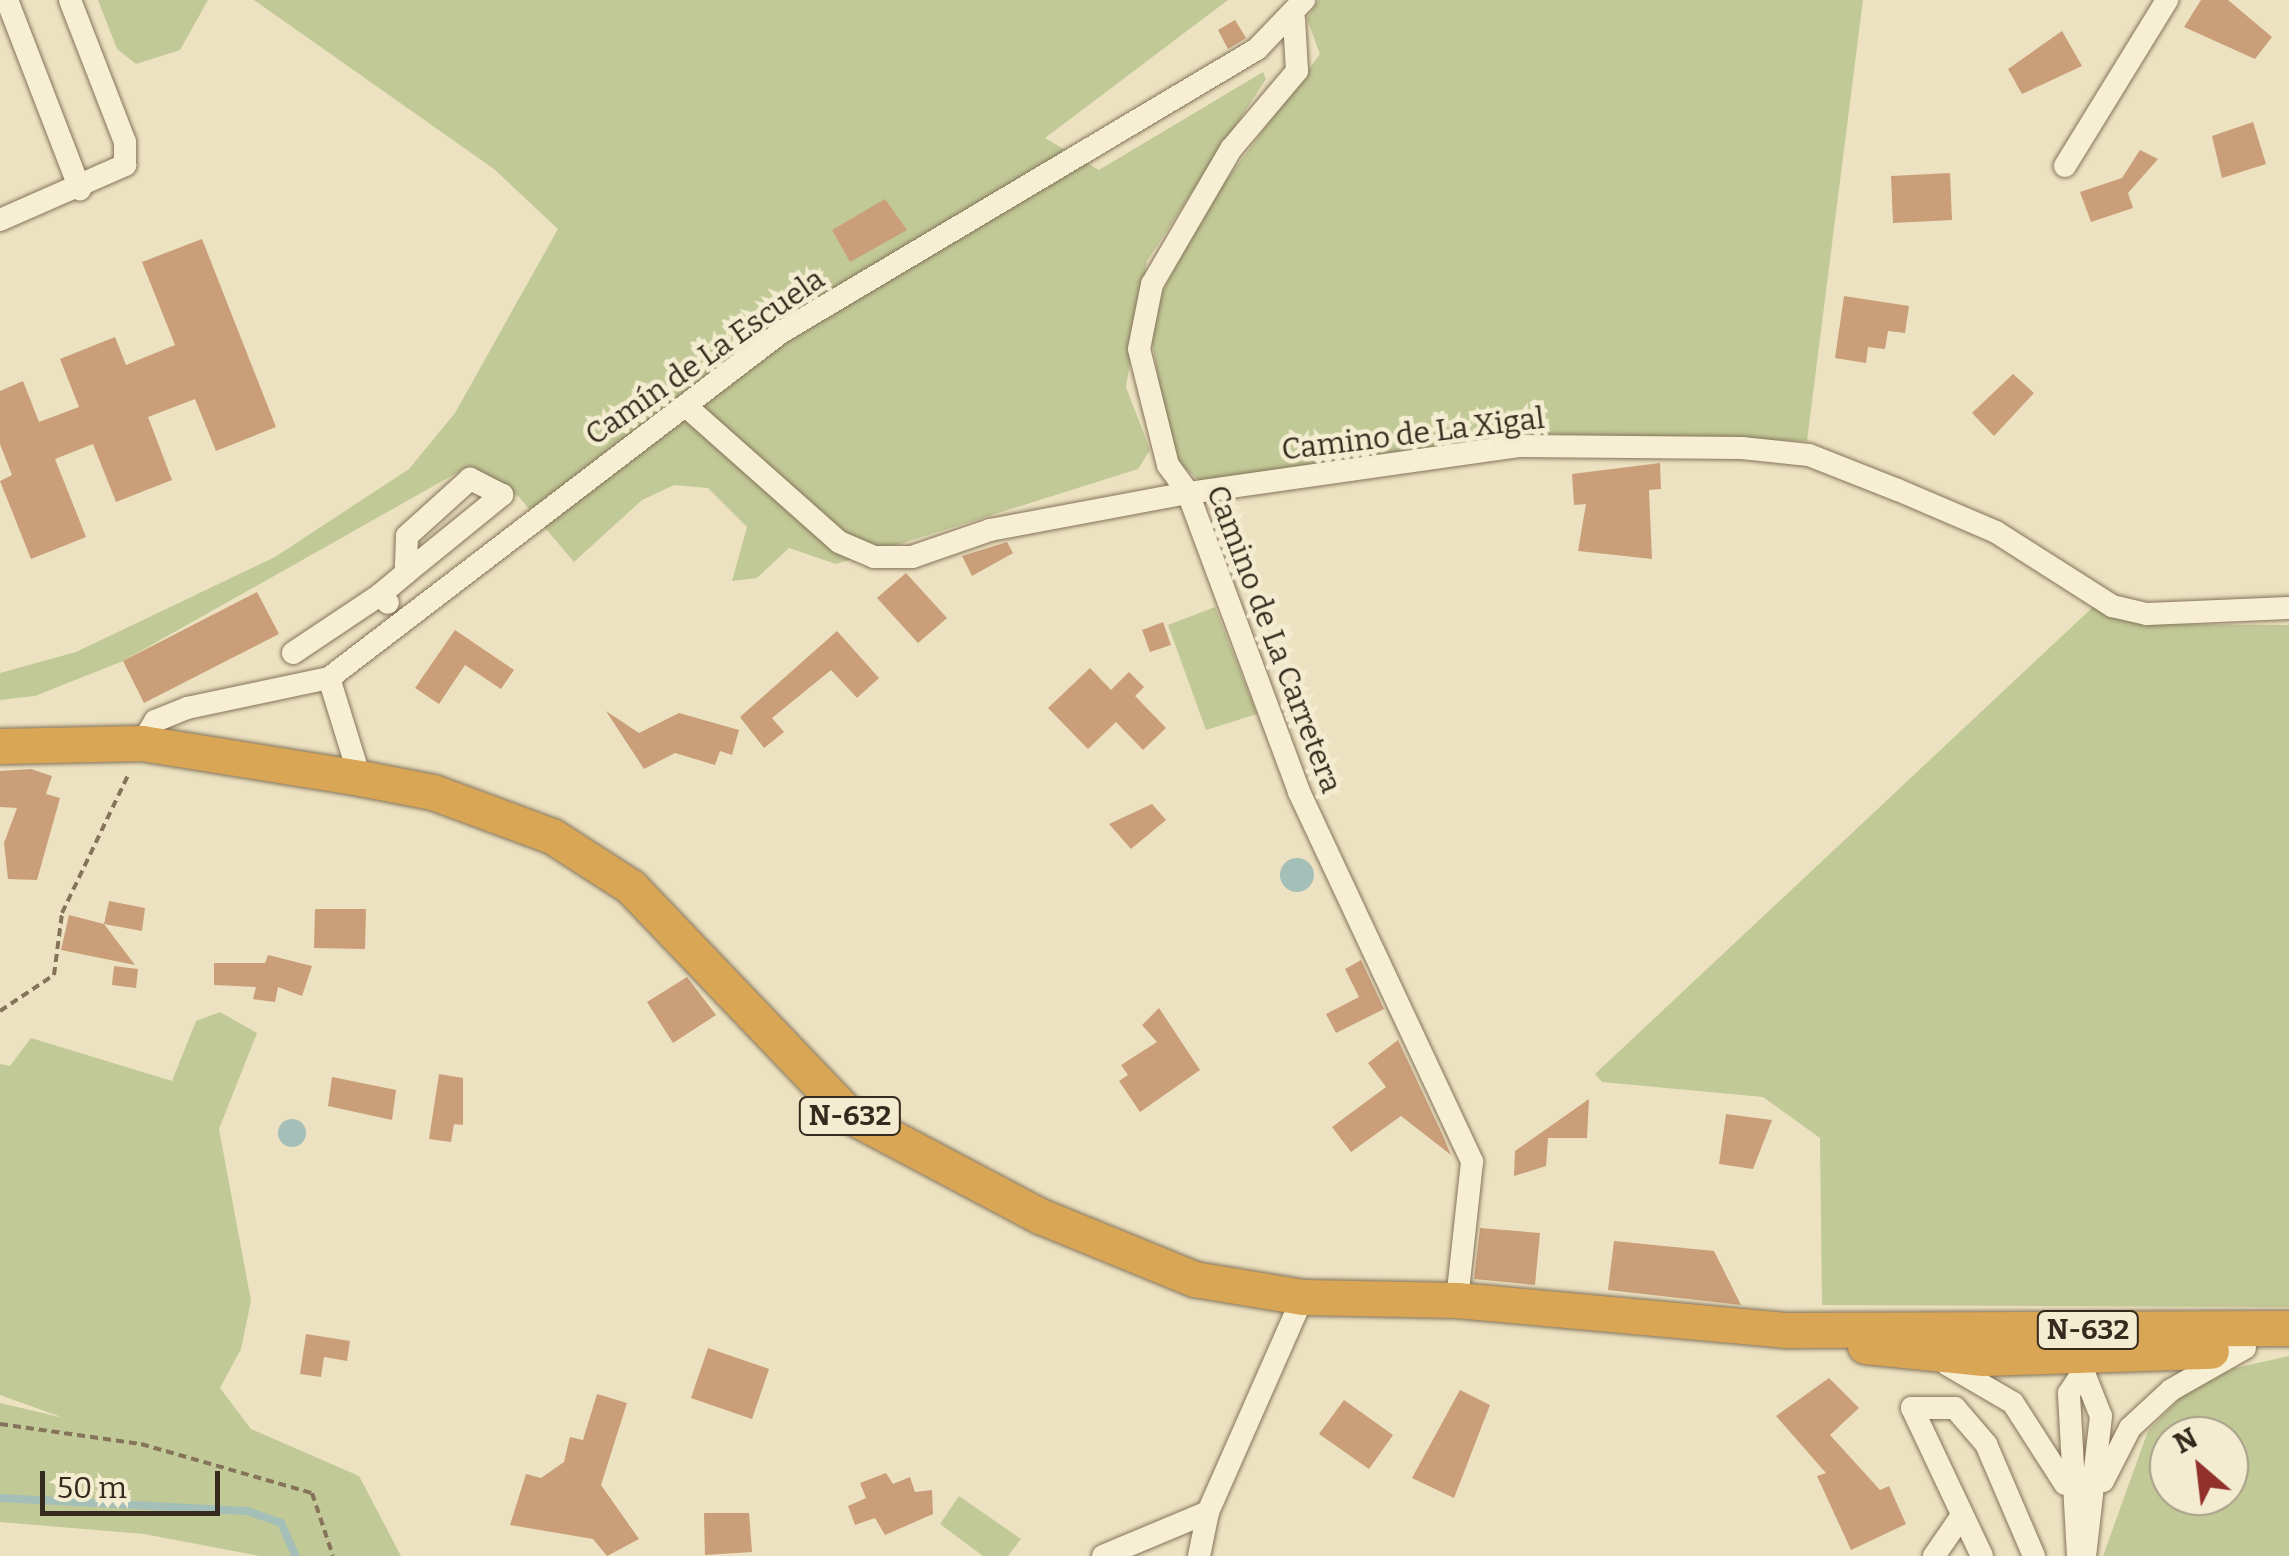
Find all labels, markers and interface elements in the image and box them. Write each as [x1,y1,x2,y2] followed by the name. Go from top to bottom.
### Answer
[579,261,831,453] street label: Camín de La Escuela
[1280,400,1546,468] street label: Camino de La Xigal
[1199,480,1349,798] street label: Camino de La Carretera
[798,1093,902,1139] road number: N-632
[2036,1307,2140,1353] road number: N-632
[2149,1416,2249,1516] north arrow
[2168,1421,2203,1460] text: N
[45,1451,225,1513] scale bar
[57,1470,127,1506] text: 50 m

